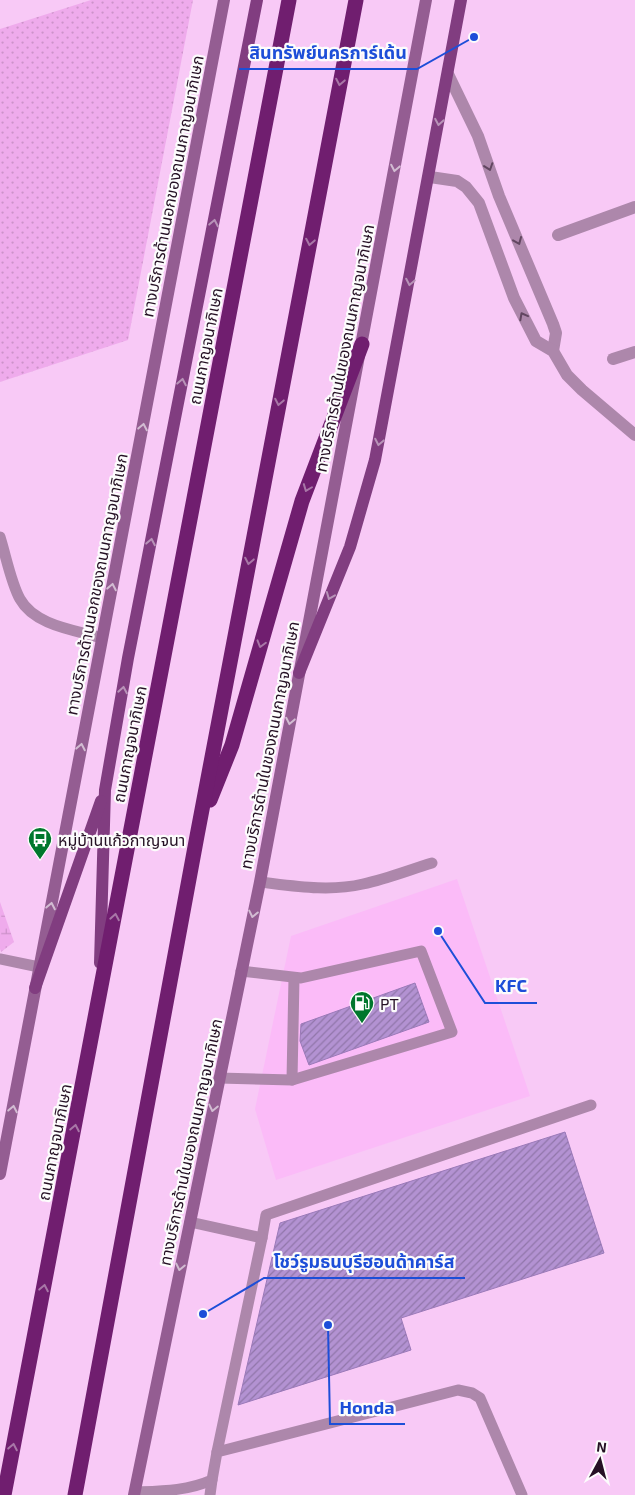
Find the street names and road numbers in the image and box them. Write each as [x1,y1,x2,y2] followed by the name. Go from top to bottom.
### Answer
[137,54,207,318] street label: ทางบริการด้านนอกของถนนกาญจนาภิเษก
[311,223,377,473] street label: ทางบริการด้านในของถนนกาญจนาภิเษก
[184,286,226,406] street label: ถนนกาญจนาภิเษก
[61,452,131,716] street label: ทางบริการด้านนอกของถนนกาญจนาภิเษก
[236,620,302,870] street label: ทางบริการด้านในของถนนกาญจนาภิเษก
[108,684,150,804] street label: ถนนกาญจนาภิเษก
[155,1017,225,1267] street label: ทางบริการด้านในของถนนกาญจนาภิเษก
[33,1082,75,1202] street label: ถนนกาญจนาภิเษก

